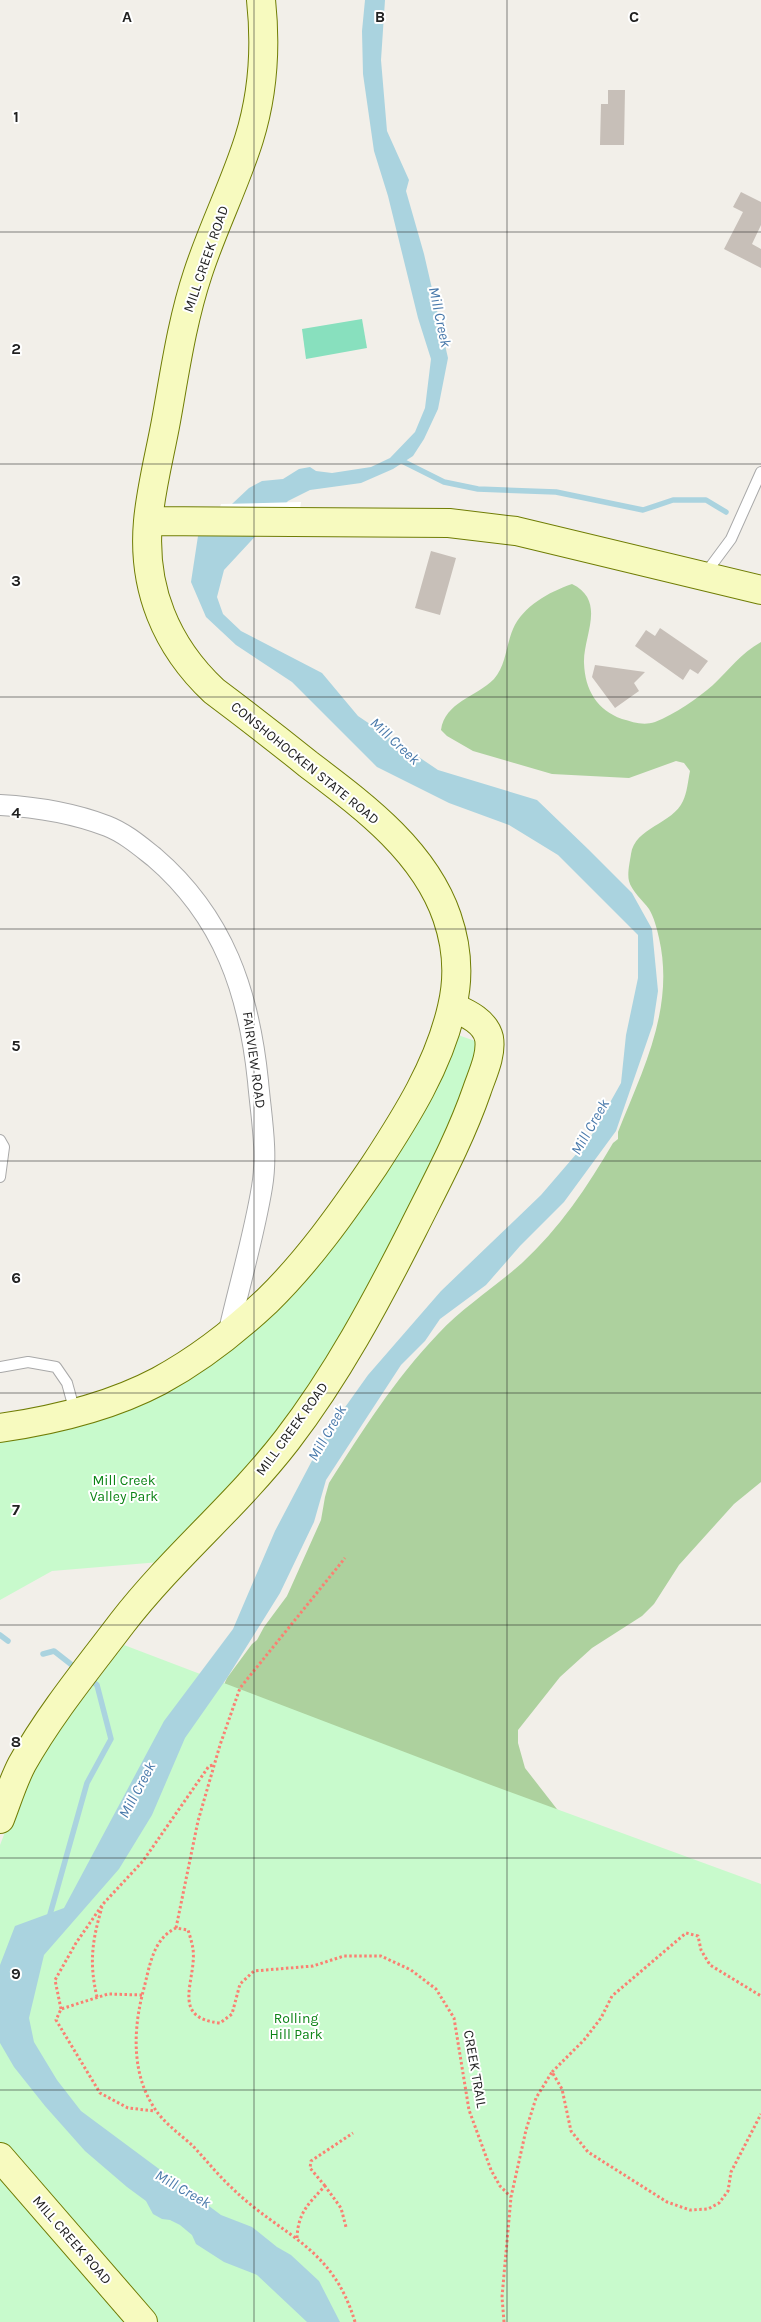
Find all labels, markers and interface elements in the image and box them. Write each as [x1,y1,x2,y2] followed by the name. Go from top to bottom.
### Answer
[122,7,132,26] text: A
[375,7,385,26] text: B
[629,7,639,26] text: C
[13,107,19,126] text: 1
[180,203,232,315] street label: MILL CREEK ROAD
[425,285,455,349] water label: Mill Creek
[11,339,21,358] text: 2
[11,571,21,590] text: 3
[227,698,383,828] street label: CONSHOHOCKEN STATE ROAD
[366,714,424,769] water label: Mill Creek
[11,803,21,822] text: 4
[239,1011,269,1109] street label: FAIRVIEW ROAD
[11,1036,21,1055] text: 5
[567,1096,613,1158] water label: Mill Creek
[11,1268,21,1287] text: 6
[252,1379,332,1479] street label: MILL CREEK ROAD
[304,1402,350,1464] water label: Mill Creek
[90,1472,158,1505] park label: Mill Creek Valley Park
[12,1500,20,1519] text: 7
[11,1732,21,1751] text: 8
[115,1758,159,1821] water label: Mill Creek
[11,1964,21,1983] text: 9
[269,2010,323,2043] park label: Rolling Hill Park
[460,2029,490,2110] street label: CREEK TRAIL
[152,2166,214,2212] water label: Mill Creek
[29,2192,115,2288] street label: MILL CREEK ROAD

